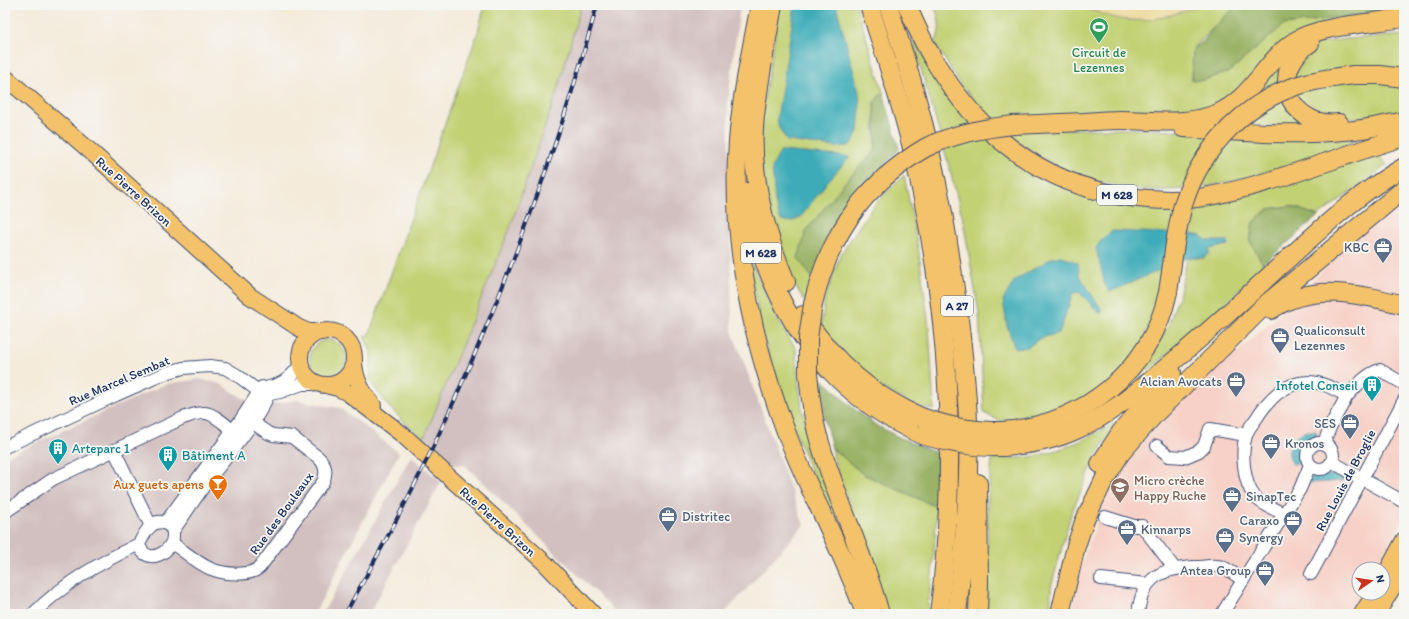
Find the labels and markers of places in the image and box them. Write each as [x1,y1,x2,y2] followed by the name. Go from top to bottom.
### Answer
[1088,16,1110,44] sports icon: Circuit de Lezennes
[1072,45,1126,75] place label: Circuit de Lezennes
[1372,236,1394,264] office icon: KBC
[1344,240,1369,255] place label: KBC
[1294,323,1365,353] place label: Qualiconsult Lezennes
[1269,326,1291,354] office icon: Qualiconsult Lezennes
[1225,370,1247,398] office icon: Alcian Avocats
[1140,374,1222,389] place label: Alcian Avocats
[1361,374,1383,402] building icon: Infotel Conseil
[1276,378,1358,393] place label: Infotel Conseil
[1339,412,1361,440] office icon: SES
[1314,416,1336,431] place label: SES
[1260,432,1282,460] office icon: Kronos
[1285,436,1325,451] place label: Kronos
[47,437,69,465] building icon: Arteparc 1
[72,441,130,456] place label: Arteparc 1
[157,444,179,472] building icon: Bâtiment A
[182,448,246,463] place label: Bâtiment A
[207,473,229,501] bar icon: Aux guets apens
[1134,473,1206,503] place label: Micro crèche Happy Ruche
[1109,476,1131,504] school or university icon: Micro crèche Happy Ruche
[113,477,204,492] place label: Aux guets apens
[1221,485,1243,513] office icon: SinapTec
[1246,489,1296,504] place label: SinapTec
[657,505,679,533] office icon: Distritec
[682,509,730,524] place label: Distritec
[1282,509,1304,537] office icon: Caraxo
[1240,513,1279,528] place label: Caraxo
[1116,518,1138,546] office icon: Kinnarps
[1141,522,1191,537] place label: Kinnarps
[1214,526,1236,554] office icon: Synergy
[1239,530,1283,545] place label: Synergy
[1254,559,1276,587] office icon: Antea Group
[1180,563,1251,578] place label: Antea Group

